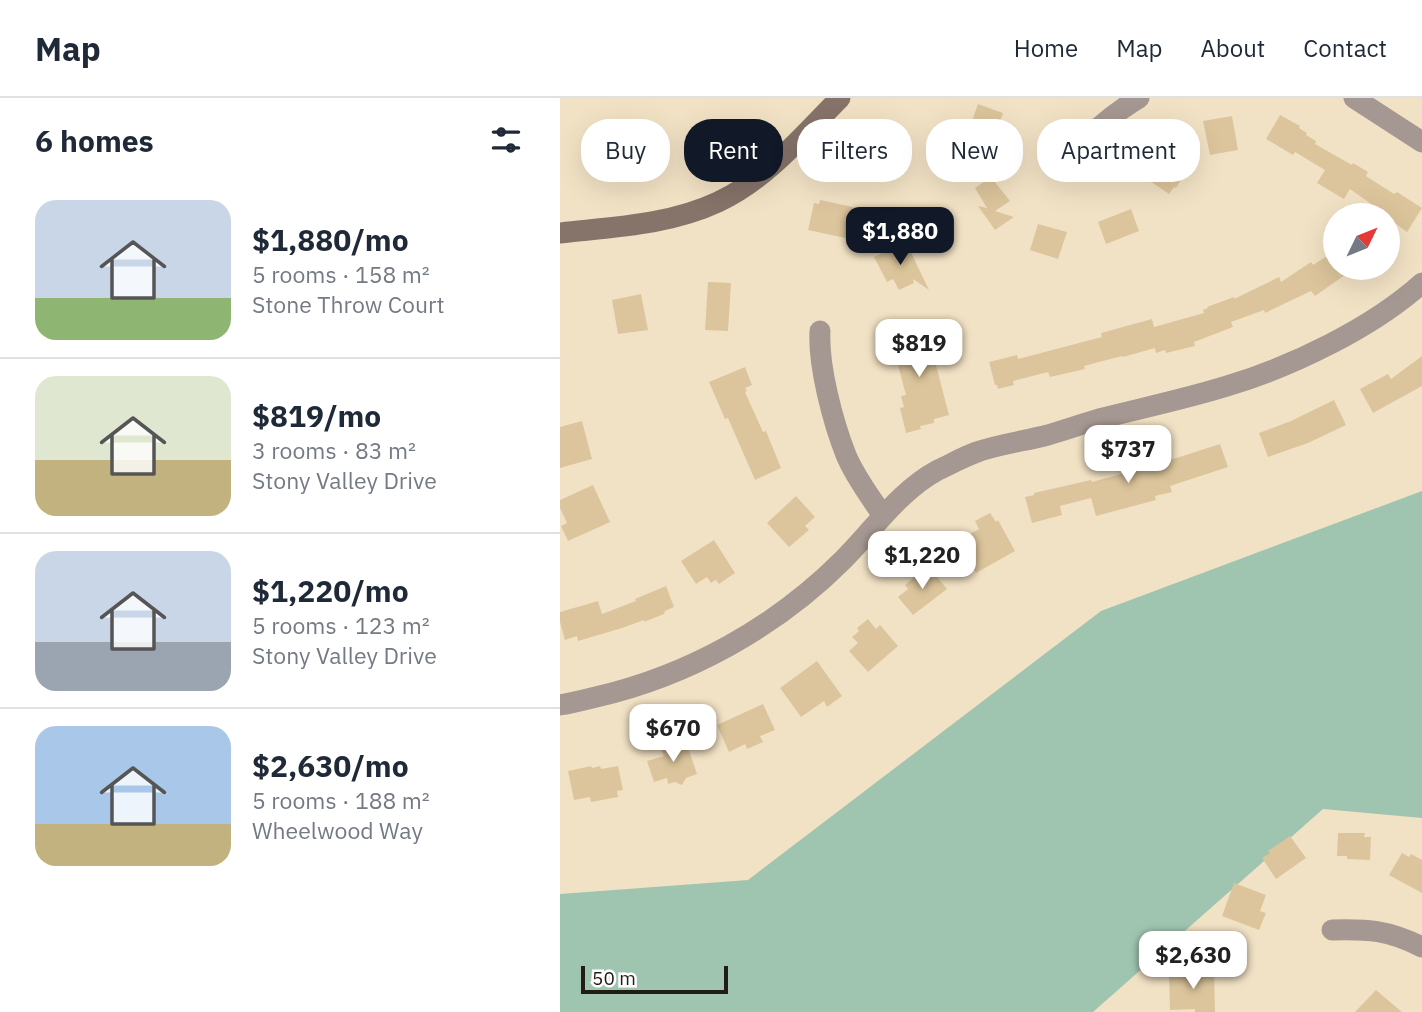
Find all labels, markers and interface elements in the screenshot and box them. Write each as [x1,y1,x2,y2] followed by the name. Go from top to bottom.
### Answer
[35,27,101,70] text: Map
[1014,32,1078,64] text: Home
[1116,32,1162,64] text: Map
[1200,32,1265,64] text: About
[1303,32,1387,64] text: Contact
[581,119,670,182] chip: Buy
[684,119,783,182] chip: Rent
[797,119,912,182] chip: Filters
[926,119,1023,182] chip: New
[1037,119,1200,182] chip: Apartment
[35,121,154,160] text: 6 homes
[487,121,525,159] icon: filters
[1323,203,1400,280] north arrow
[1323,203,1400,280] map controls
[843,208,957,267] pin: $1,880
[862,215,938,245] text: $1,880
[252,220,409,259] text: $1,880/mo
[91,228,175,312] icon: home
[252,259,430,289] text: 5 rooms · 158 m²
[252,289,445,319] text: Stone Throw Court
[878,320,960,379] pin: $819
[891,327,947,357] text: $819
[252,396,381,435] text: $819/mo
[91,404,175,488] icon: home
[1087,426,1169,485] pin: $737
[1100,433,1156,463] text: $737
[252,435,416,465] text: 3 rooms · 83 m²
[252,465,437,495] text: Stony Valley Drive
[865,532,979,591] pin: $1,220
[884,539,960,569] text: $1,220
[252,571,409,610] text: $1,220/mo
[91,579,175,663] icon: home
[252,610,430,640] text: 5 rooms · 123 m²
[252,640,437,670] text: Stony Valley Drive
[632,704,714,764] pin: $670
[645,712,701,742] text: $670
[252,746,409,785] text: $2,630/mo
[91,754,175,838] icon: home
[252,785,430,815] text: 5 rooms · 188 m²
[252,815,423,845] text: Wheelwood Way
[1136,932,1250,991] pin: $2,630
[1155,939,1231,969] text: $2,630
[581,963,728,995] scale bar
[592,966,636,990] text: 50 m

